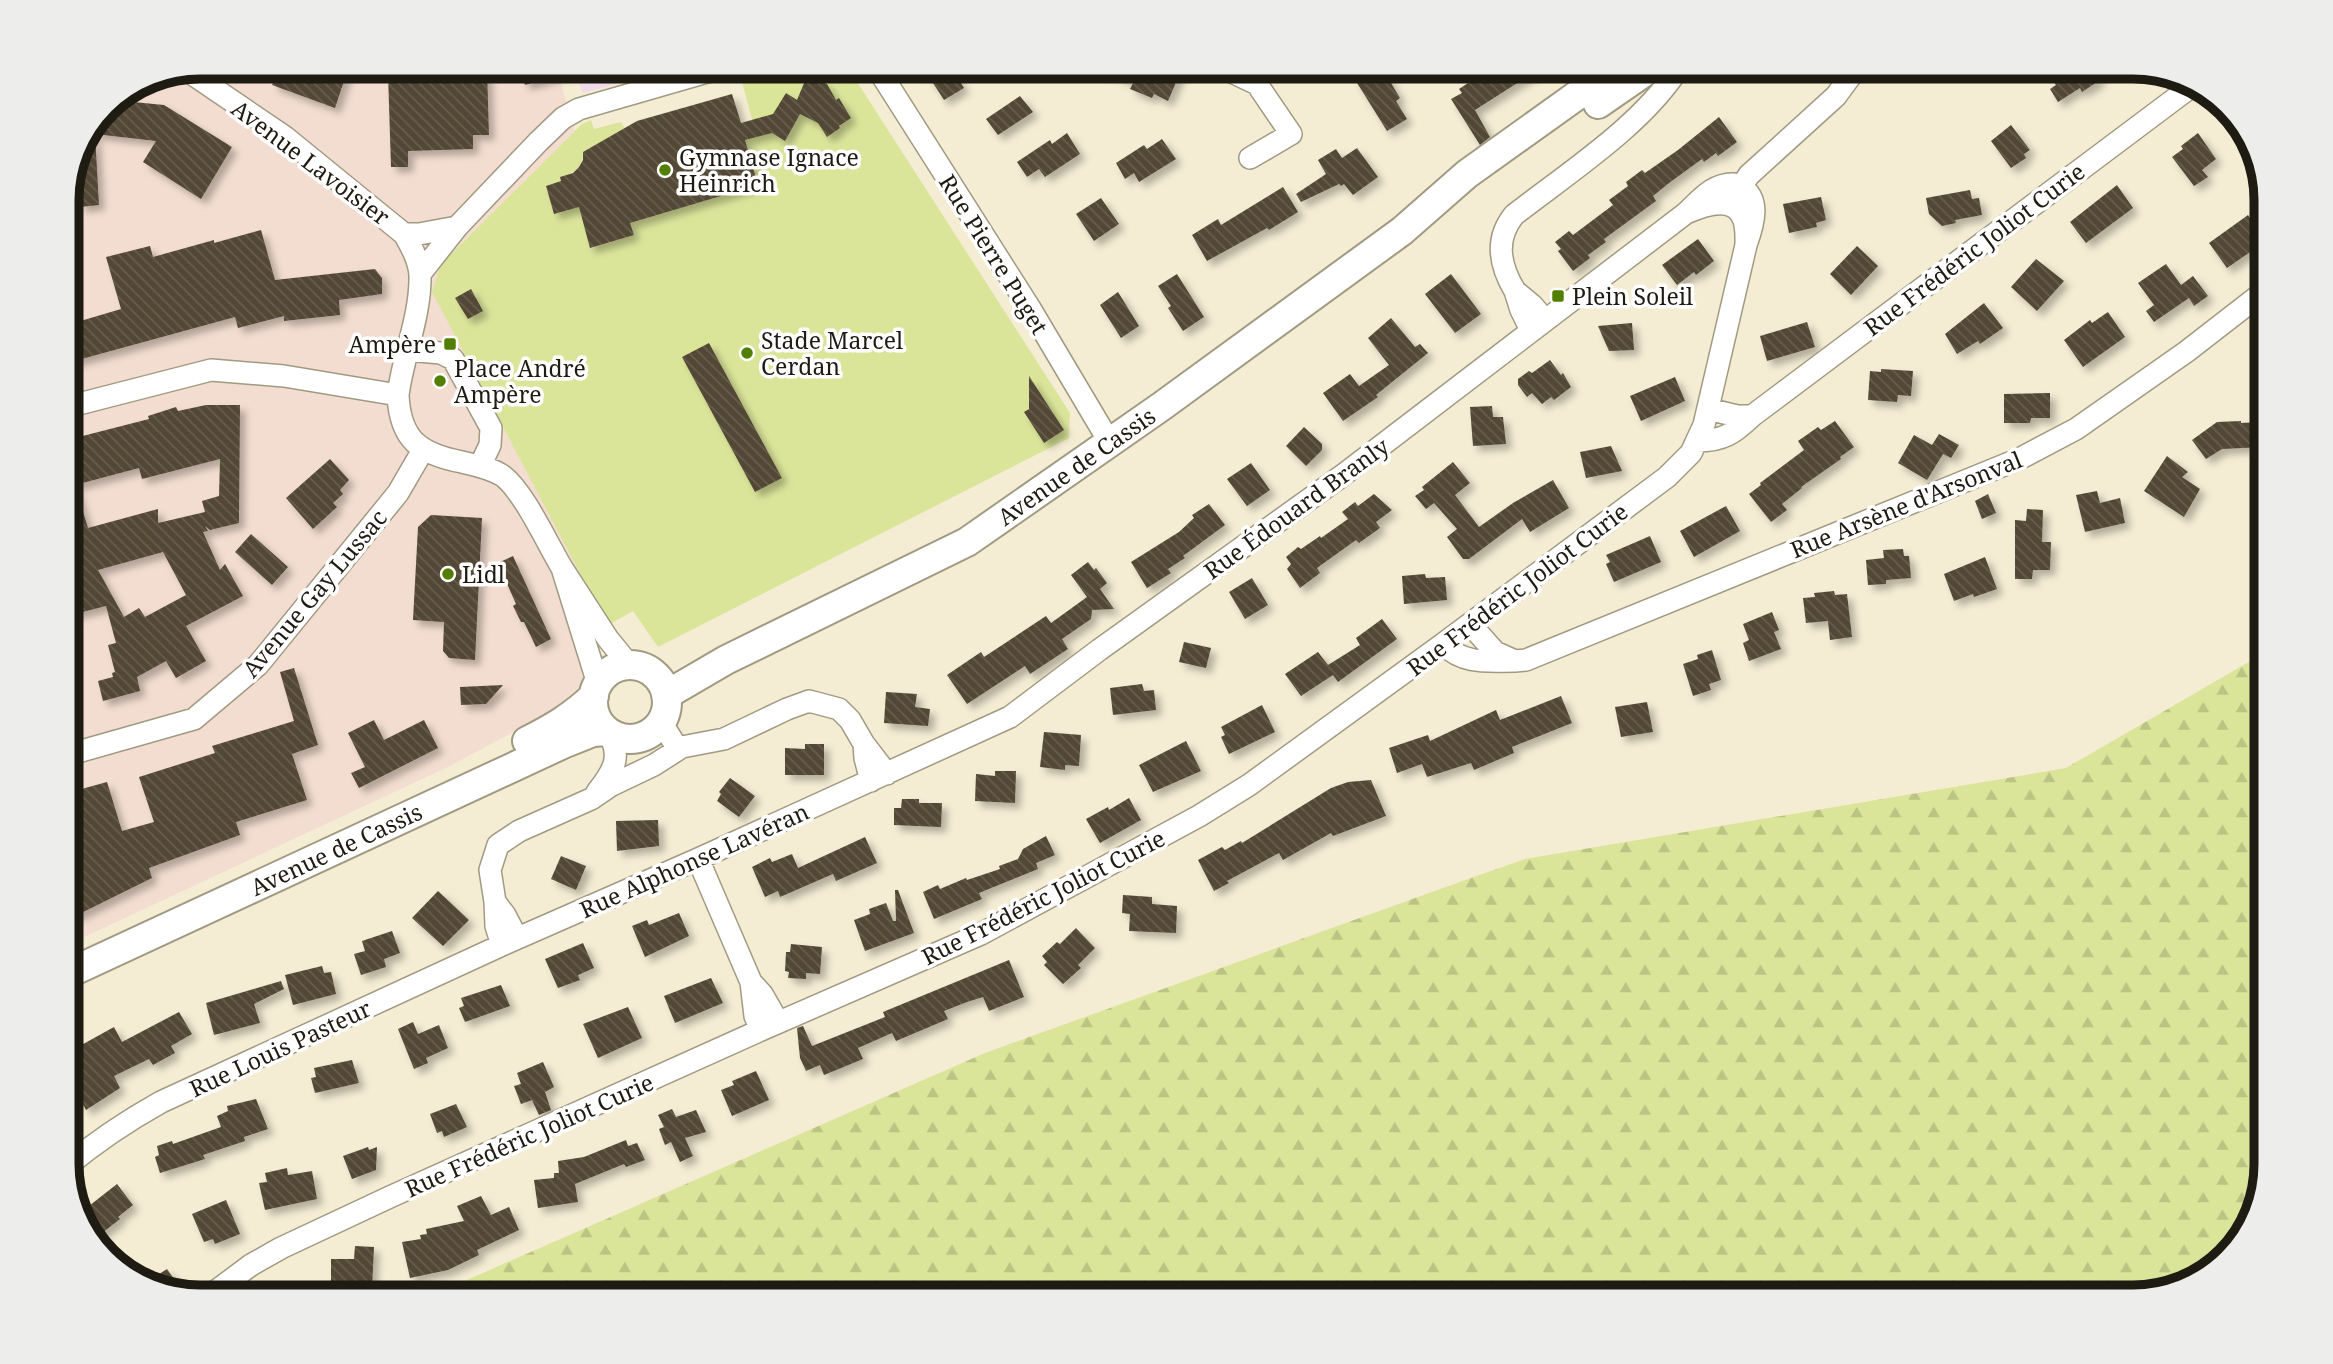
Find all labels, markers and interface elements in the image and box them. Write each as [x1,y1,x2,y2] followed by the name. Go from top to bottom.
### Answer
[225,92,397,232] street label: Avenue Lavoisier
[679,141,859,199] place label: Gymnase Ignace Heinrich
[1857,155,2091,343] street label: Rue Frédéric Joliot Curie
[657,162,673,178] marker: Gymnase Ignace Heinrich
[932,168,1056,340] street label: Rue Pierre Puget
[1572,280,1693,312] place label: Plein Soleil
[1550,288,1566,304] marker: Plein Soleil
[761,324,903,382] place label: Stade Marcel Cerdan
[348,328,436,360] place label: Ampère
[442,336,458,352] marker: Ampère
[739,345,755,361] marker: Stade Marcel Cerdan
[454,352,586,410] place label: Place André Ampère
[432,373,448,389] marker: Place André Ampère
[991,400,1161,532] street label: Avenue de Cassis
[1197,430,1395,586] street label: Rue Édouard Branly
[1785,443,2027,565] street label: Rue Arsène d'Arsonval
[1400,495,1634,683] street label: Rue Frédéric Joliot Curie
[234,502,394,684] street label: Avenue Gay Lussac
[462,558,505,590] place label: Lidl
[440,566,456,582] marker: Lidl
[245,795,427,903] street label: Avenue de Cassis
[574,795,814,925] street label: Rue Alphonse Lavéran
[916,822,1170,972] street label: Rue Frédéric Joliot Curie
[184,992,376,1104] street label: Rue Louis Pasteur
[400,1066,658,1204] street label: Rue Frédéric Joliot Curie

